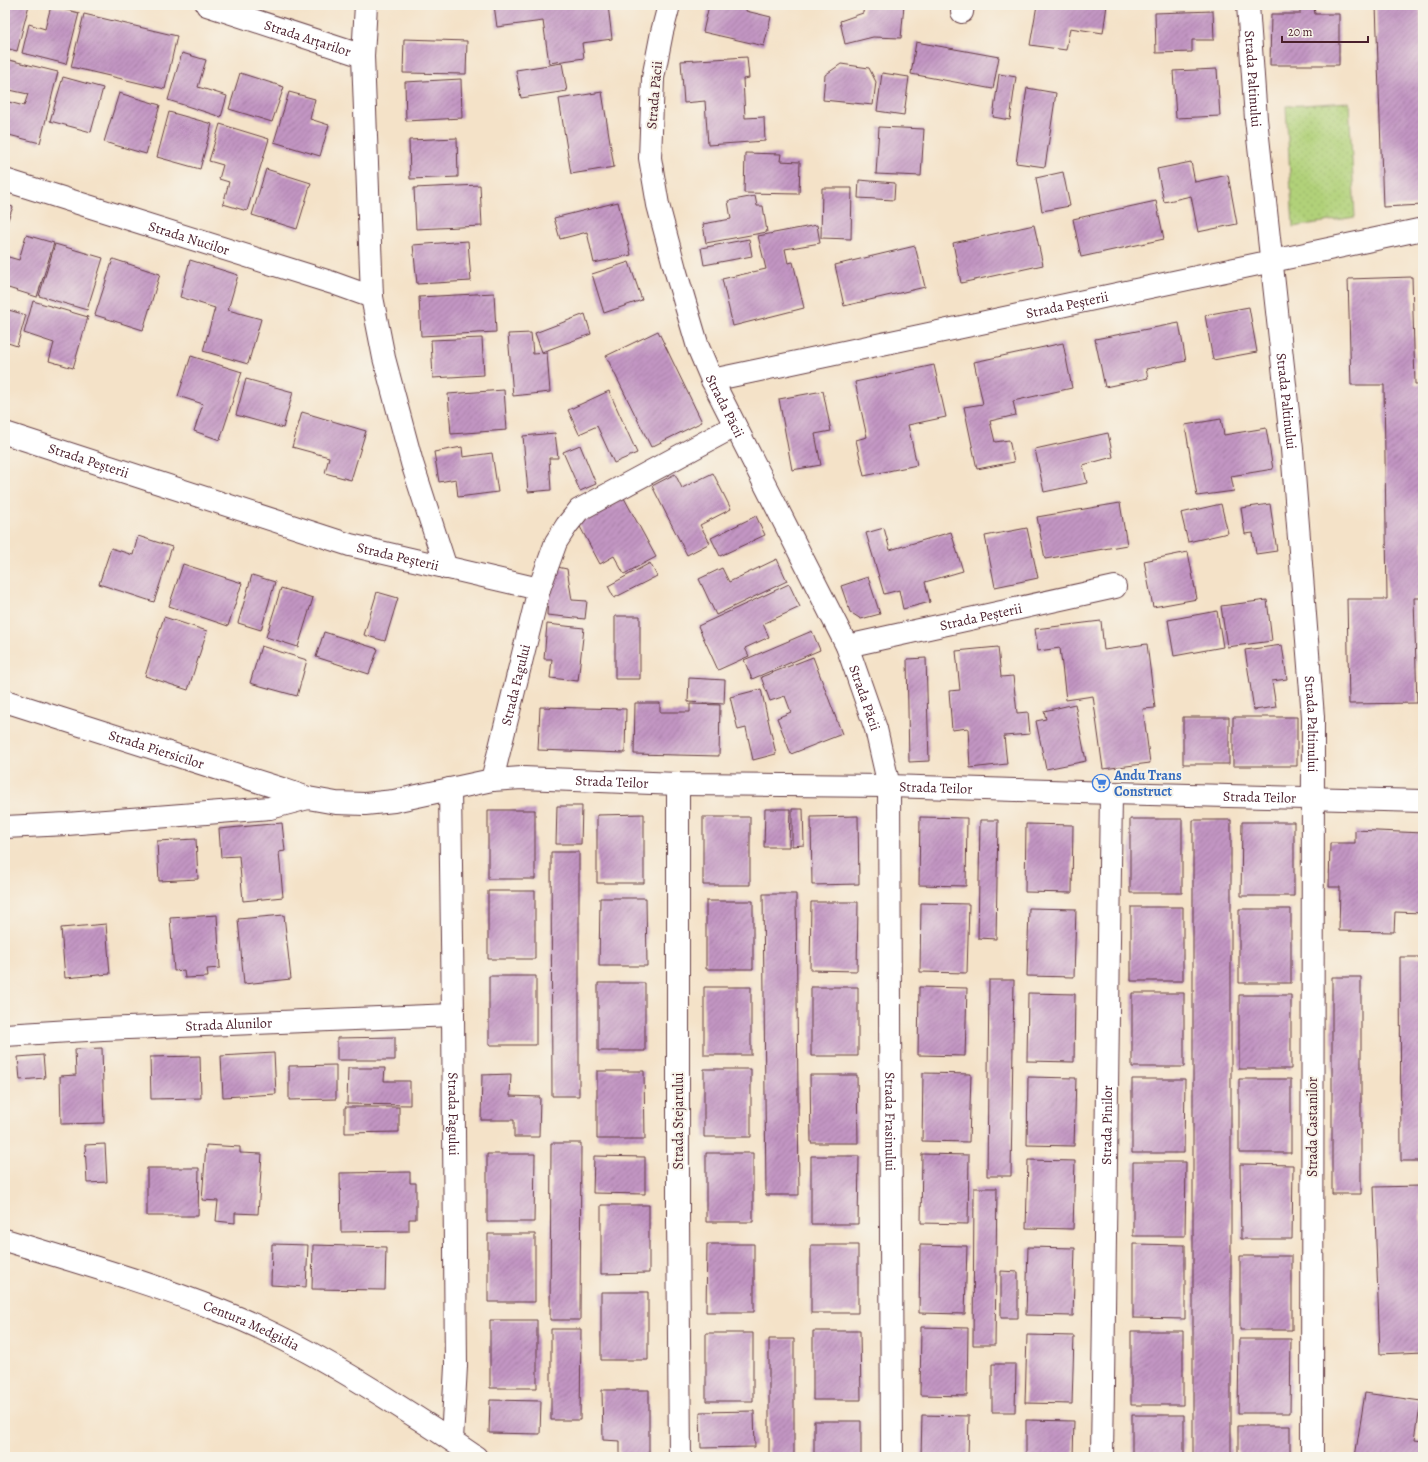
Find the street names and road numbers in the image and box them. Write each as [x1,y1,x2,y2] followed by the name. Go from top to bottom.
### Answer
[262,15,354,62] street label: Strada Arțarilor
[1240,30,1266,128] street label: Strada Paltinului
[642,60,667,130] street label: Strada Păcii
[146,217,232,260] street label: Strada Nucilor
[1024,287,1110,323] street label: Strada Peșterii
[1272,352,1301,450] street label: Strada Paltinului
[701,372,749,441] street label: Strada Păcii
[46,439,131,483] street label: Strada Peșterii
[355,538,441,575] street label: Strada Peșterii
[938,599,1024,635] street label: Strada Peșterii
[497,642,535,728] street label: Strada Fagului
[844,662,885,733] street label: Strada Păcii
[1300,675,1322,772] street label: Strada Paltinului
[106,726,207,774] street label: Strada Piersicilor
[575,771,650,793] street label: Strada Teilor
[899,777,973,799] street label: Strada Teilor
[1223,787,1297,808] street label: Strada Teilor
[185,1013,273,1036] street label: Strada Alunilor
[443,1072,463,1156] street label: Strada Fagului
[880,1072,900,1171] street label: Strada Frasinului
[669,1073,688,1169] street label: Strada Stejarului
[1303,1076,1322,1177] street label: Strada Castanilor
[1097,1084,1117,1165] street label: Strada Pinilor
[200,1296,303,1356] street label: Centura Medgidia

